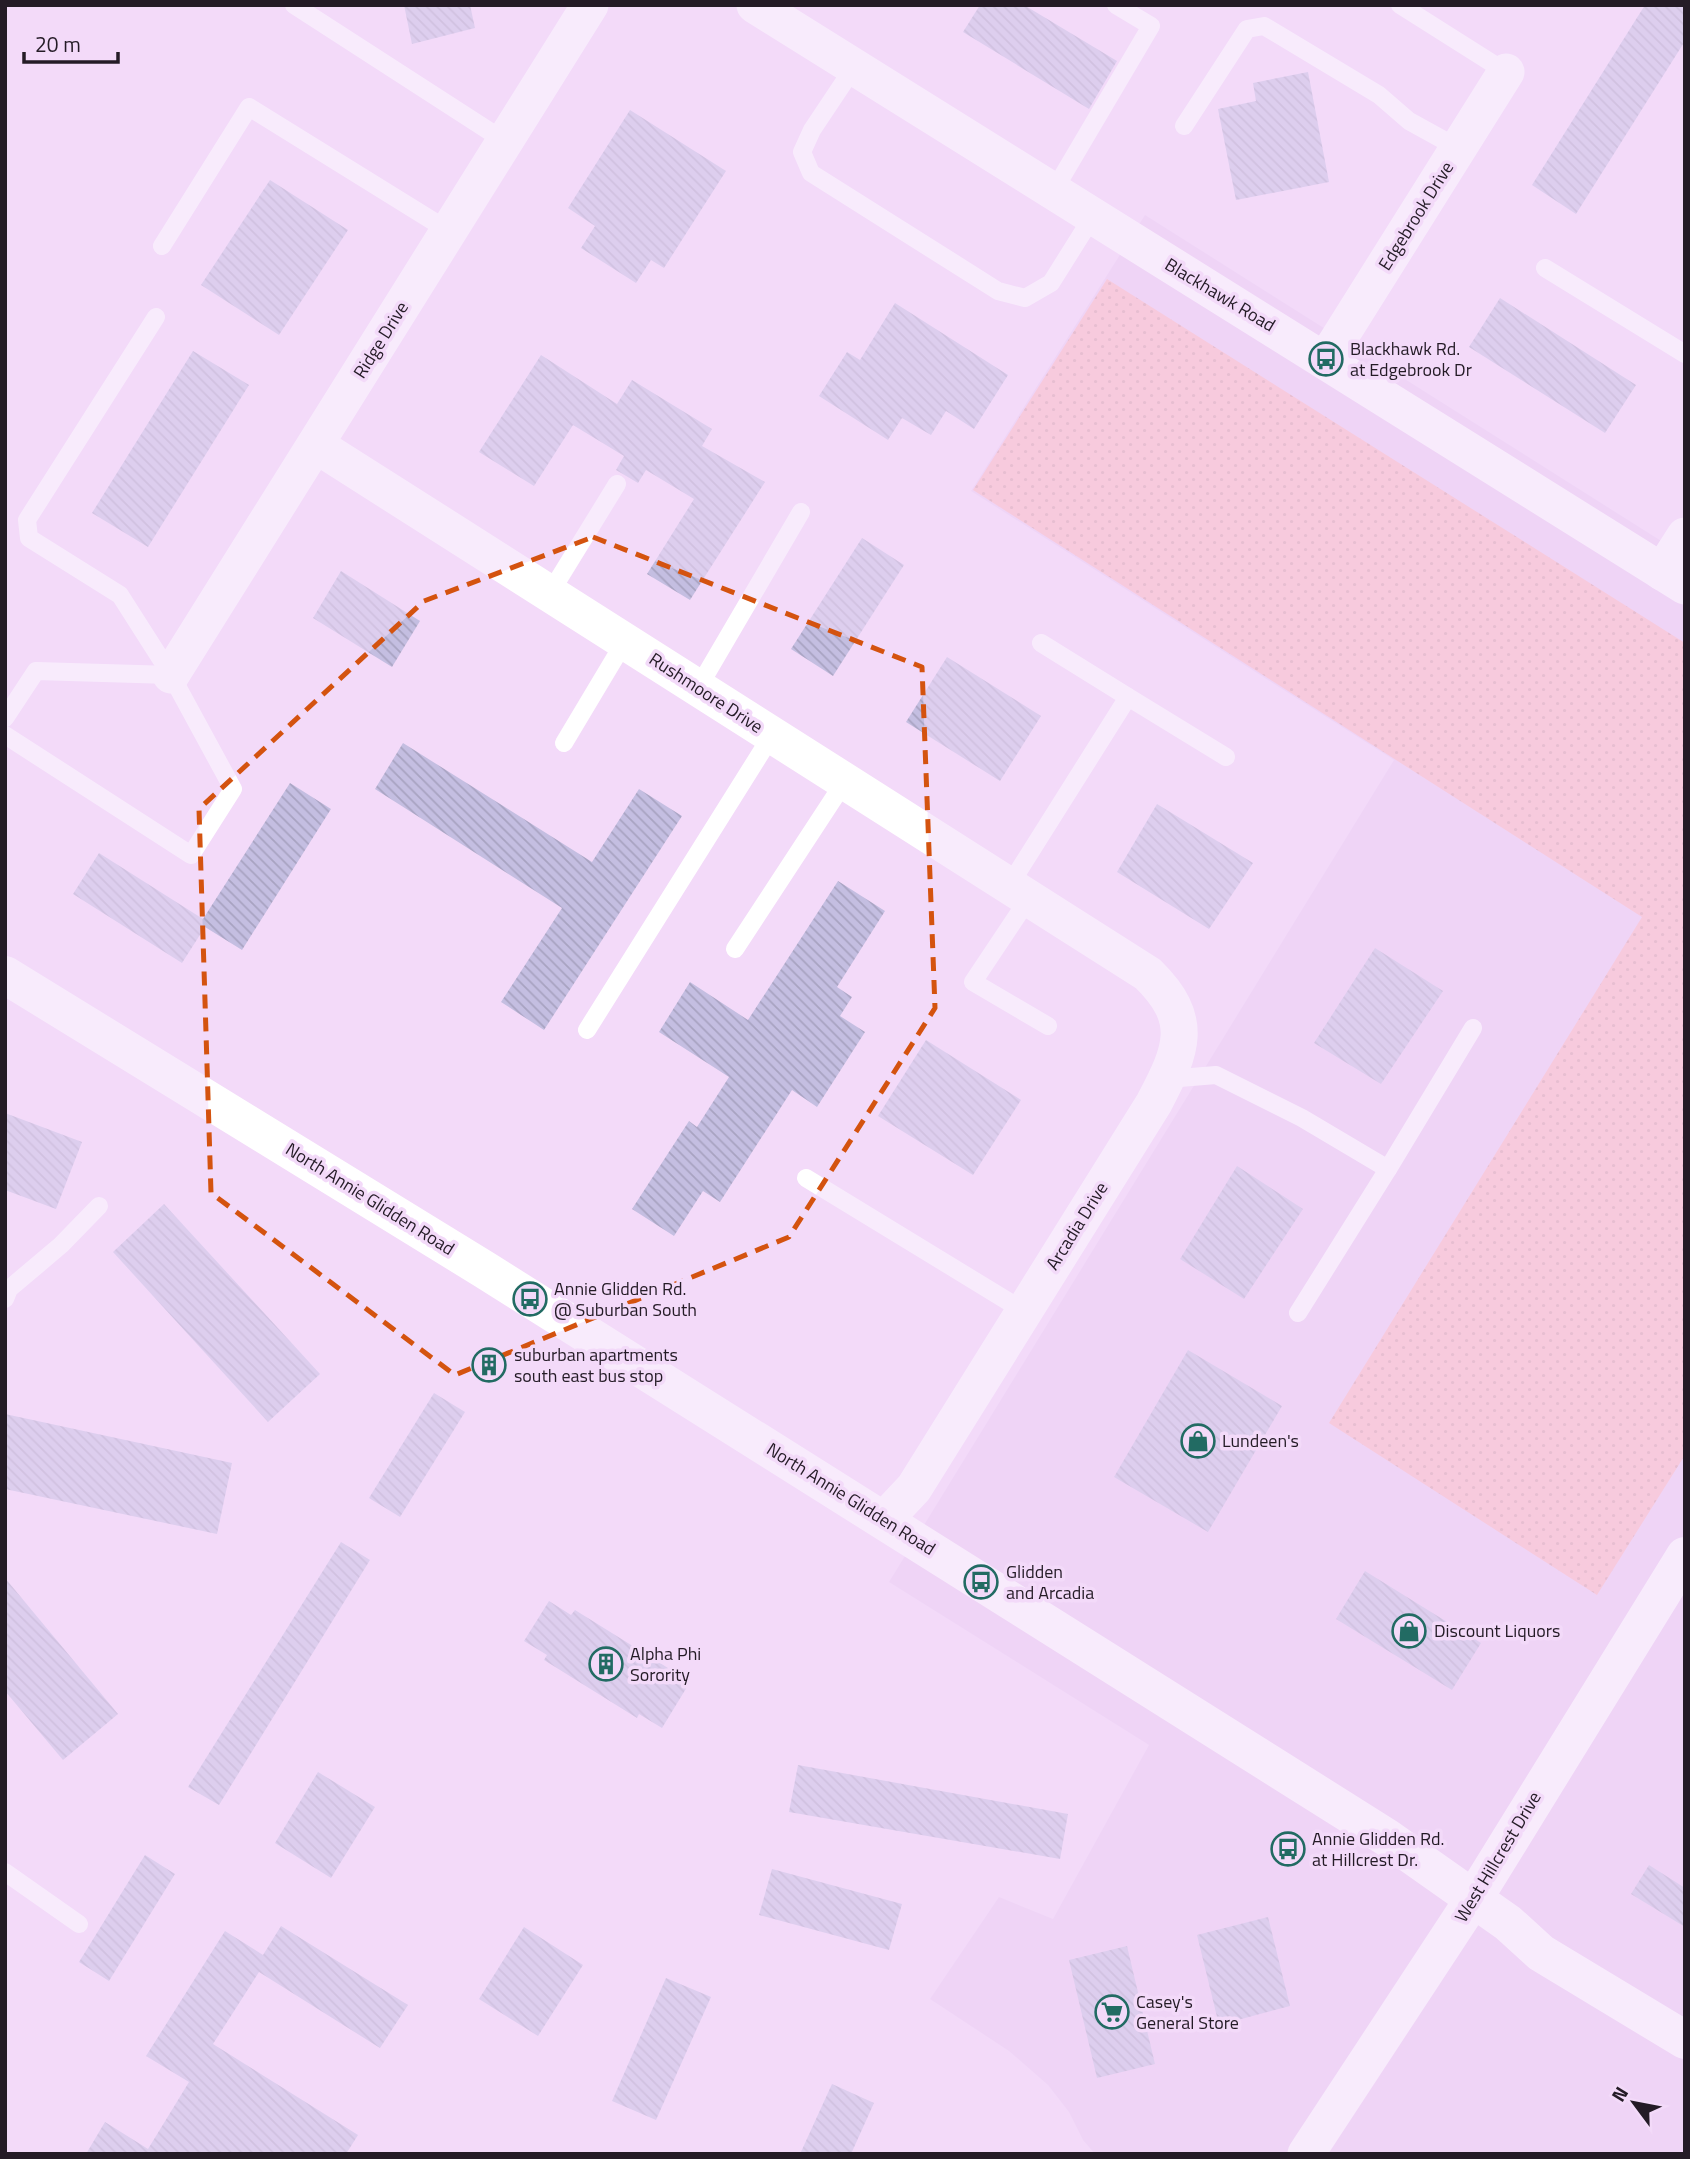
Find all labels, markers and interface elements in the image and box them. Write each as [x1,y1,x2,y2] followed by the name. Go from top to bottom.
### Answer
[24,21,119,65] scale bar
[35,28,81,60] text: 20 m
[1371,156,1460,276] street label: Edgebrook Drive
[1160,251,1281,338] street label: Blackhawk Road
[346,296,415,383] street label: Ridge Drive
[1350,335,1472,383] place label: Blackhawk Rd. at Edgebrook Dr
[1307,340,1345,378] bus stop icon: Blackhawk Rd. at Edgebrook Dr
[644,646,769,740] street label: Rushmoore Drive
[281,1136,460,1262] street label: North Annie Glidden Road
[1039,1176,1114,1275] street label: Arcadia Drive
[554,1275,697,1323] place label: Annie Glidden Rd. @ Suburban South
[511,1280,549,1318] bus stop icon: Annie Glidden Rd. @ Suburban South
[514,1341,678,1389] place label: suburban apartments south east bus stop
[470,1346,508,1384] building icon: suburban apartments south east bus stop
[1179,1422,1217,1460] shop icon: Lundeen's
[1222,1427,1299,1454] place label: Lundeen's
[762,1436,941,1562] street label: North Annie Glidden Road
[1006,1558,1094,1606] place label: Glidden and Arcadia
[962,1563,1000,1601] bus stop icon: Glidden and Arcadia
[1390,1612,1428,1650] shop icon: Discount Liquors
[1434,1617,1560,1644] place label: Discount Liquors
[630,1640,701,1688] place label: Alpha Phi Sorority
[587,1645,625,1683] building icon: Alpha Phi Sorority
[1448,1786,1547,1927] street label: West Hillcrest Drive
[1312,1825,1444,1873] place label: Annie Glidden Rd. at Hillcrest Dr.
[1269,1830,1307,1868] bus stop icon: Annie Glidden Rd. at Hillcrest Dr.
[1136,1988,1239,2036] place label: Casey's General Store
[1093,1993,1131,2031] supermarket icon: Casey's General Store
[1599,2068,1669,2138] north arrow
[1603,2080,1635,2107] text: N

